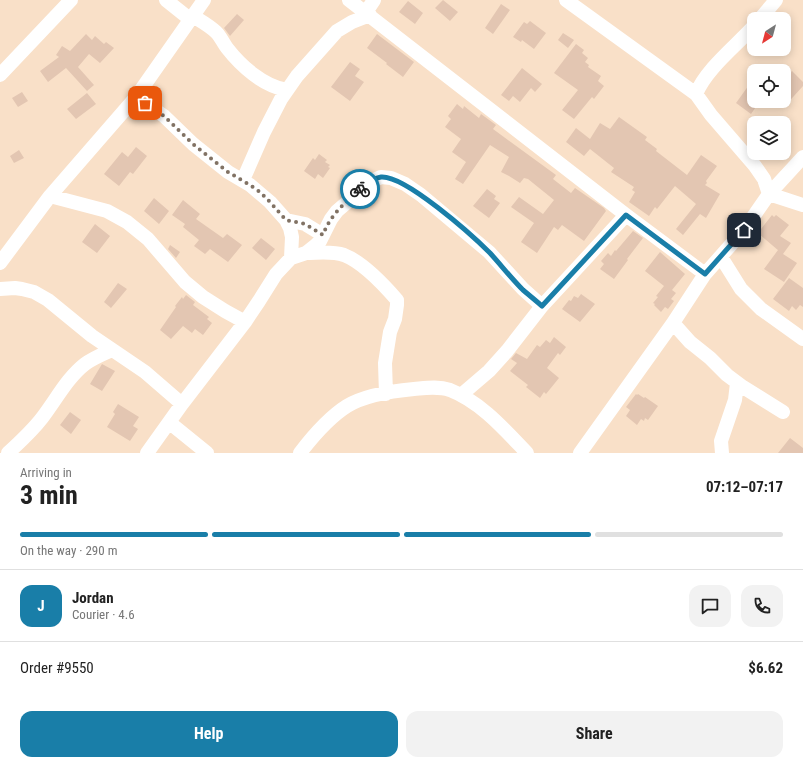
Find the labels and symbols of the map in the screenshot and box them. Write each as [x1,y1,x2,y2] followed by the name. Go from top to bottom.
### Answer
[747,12,791,56] north arrow
[128,86,162,120] pin
[340,169,380,209] courier
[727,213,761,247] pin

